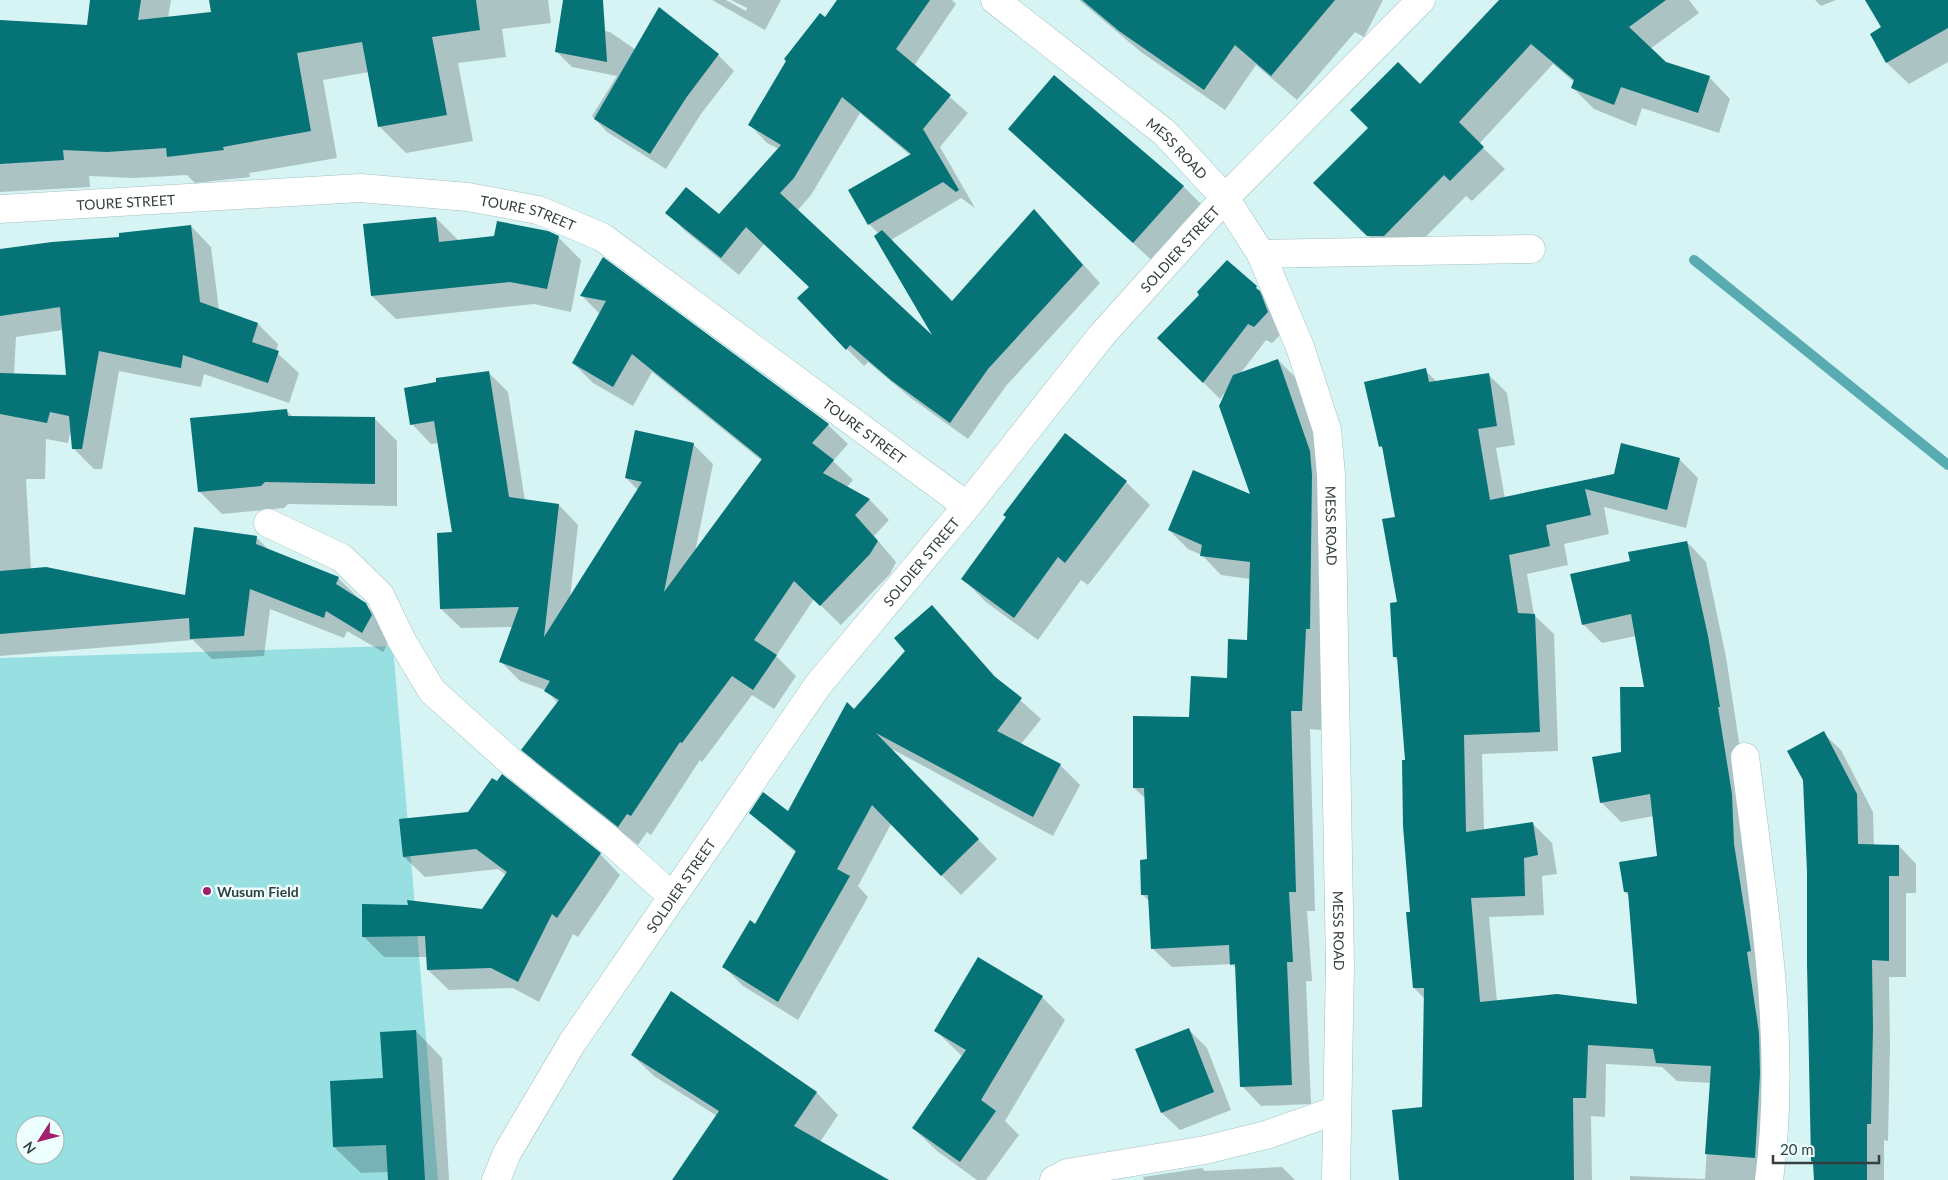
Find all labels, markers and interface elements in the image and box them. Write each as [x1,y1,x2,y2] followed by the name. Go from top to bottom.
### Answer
[1143,114,1211,182] street label: MESS ROAD
[76,190,176,213] street label: TOURE STREET
[479,191,579,234] street label: TOURE STREET
[1136,202,1223,295] street label: SOLDIER STREET
[820,394,910,467] street label: TOURE STREET
[1323,486,1341,566] street label: MESS ROAD
[879,513,963,609] street label: SOLDIER STREET
[642,835,719,936] street label: SOLDIER STREET
[217,883,299,900] place label: Wusum Field
[201,885,213,897] marker: Wusum Field
[1330,891,1349,971] street label: MESS ROAD
[15,1115,65,1165] north arrow
[1773,1132,1879,1164] scale bar
[19,1139,39,1157] text: N
[1780,1140,1814,1158] text: 20 m

